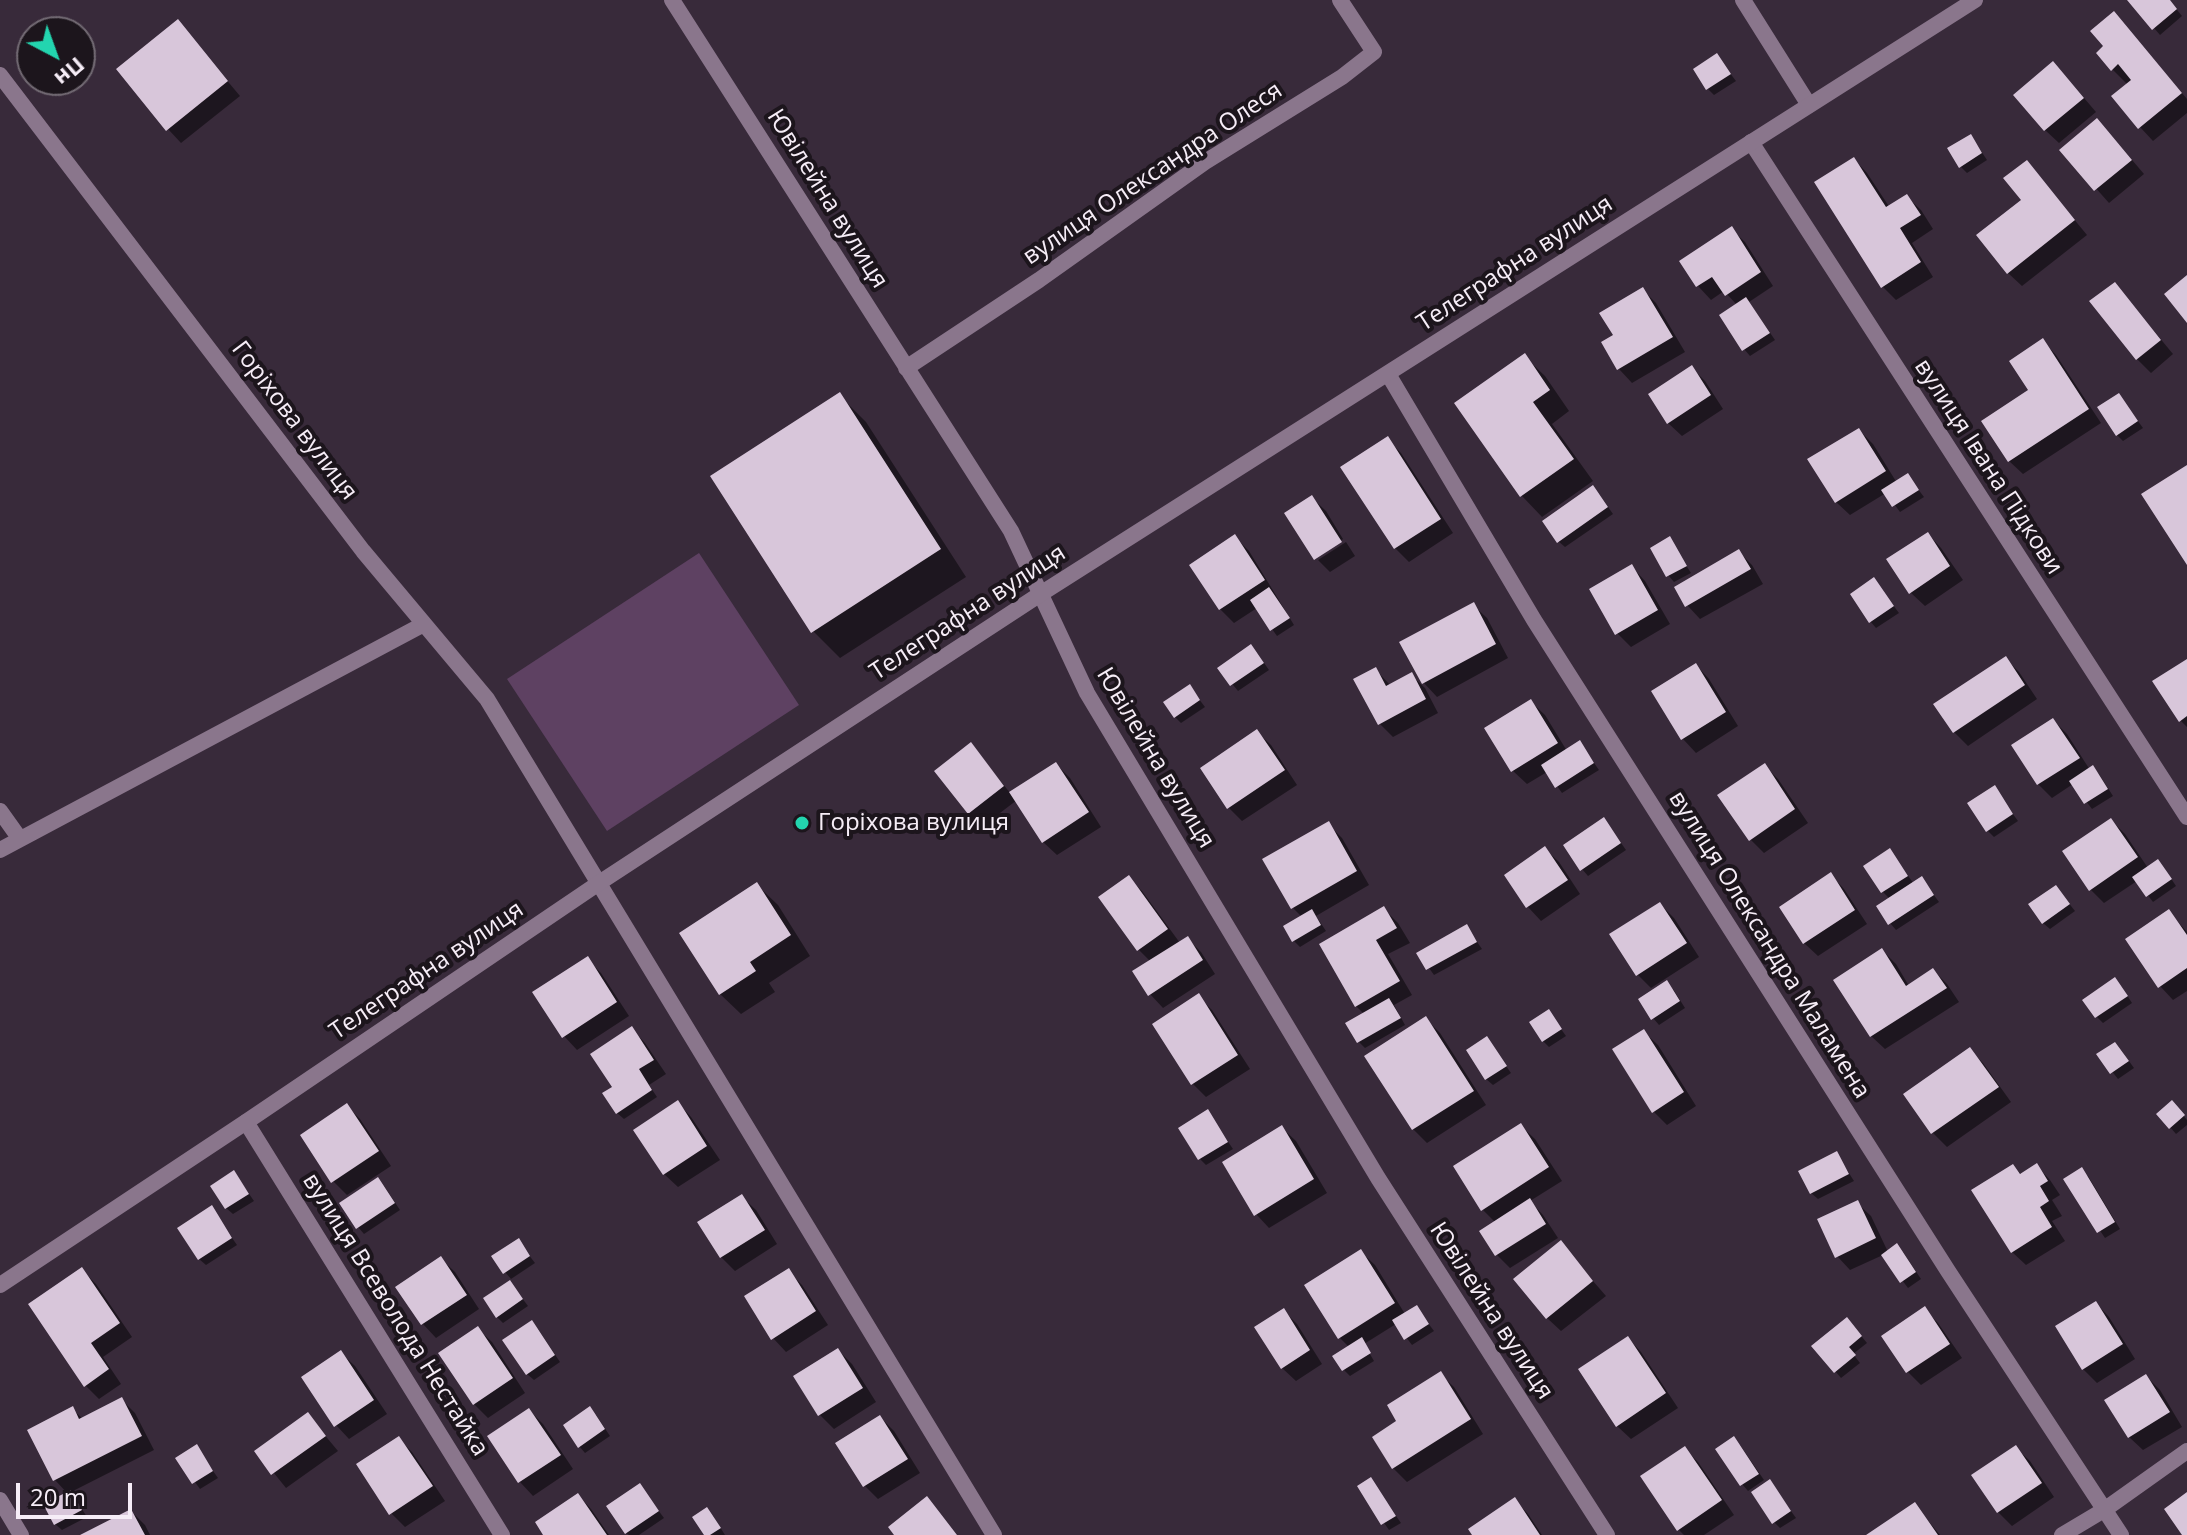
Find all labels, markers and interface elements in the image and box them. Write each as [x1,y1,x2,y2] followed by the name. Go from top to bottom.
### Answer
[16,16,96,96] north arrow
[49,51,92,94] text: Пн
[1018,76,1288,272] street label: вулиця Олександра Олеся
[760,104,894,294] street label: Ювілейна вулиця
[1412,190,1618,338] street label: Телеграфна вулиця
[225,336,363,506] street label: Горіхова вулиця
[1908,354,2068,580] street label: вулиця Івана Підкови
[865,539,1071,687] street label: Телеграфна вулиця
[1090,663,1220,853] street label: Ювілейна вулиця
[1662,786,1876,1104] street label: вулиця Олександра Маламена
[818,809,1009,837] place label: Горіхова вулиця
[793,814,811,832] marker: Горіхова вулиця
[325,896,529,1046] street label: Телеграфна вулиця
[296,1168,494,1462] street label: вулиця Всеволода Нестайка
[1423,1217,1559,1405] street label: Ювілейна вулиця
[20,1467,136,1517] scale bar
[30,1480,86,1513] text: 20 m

